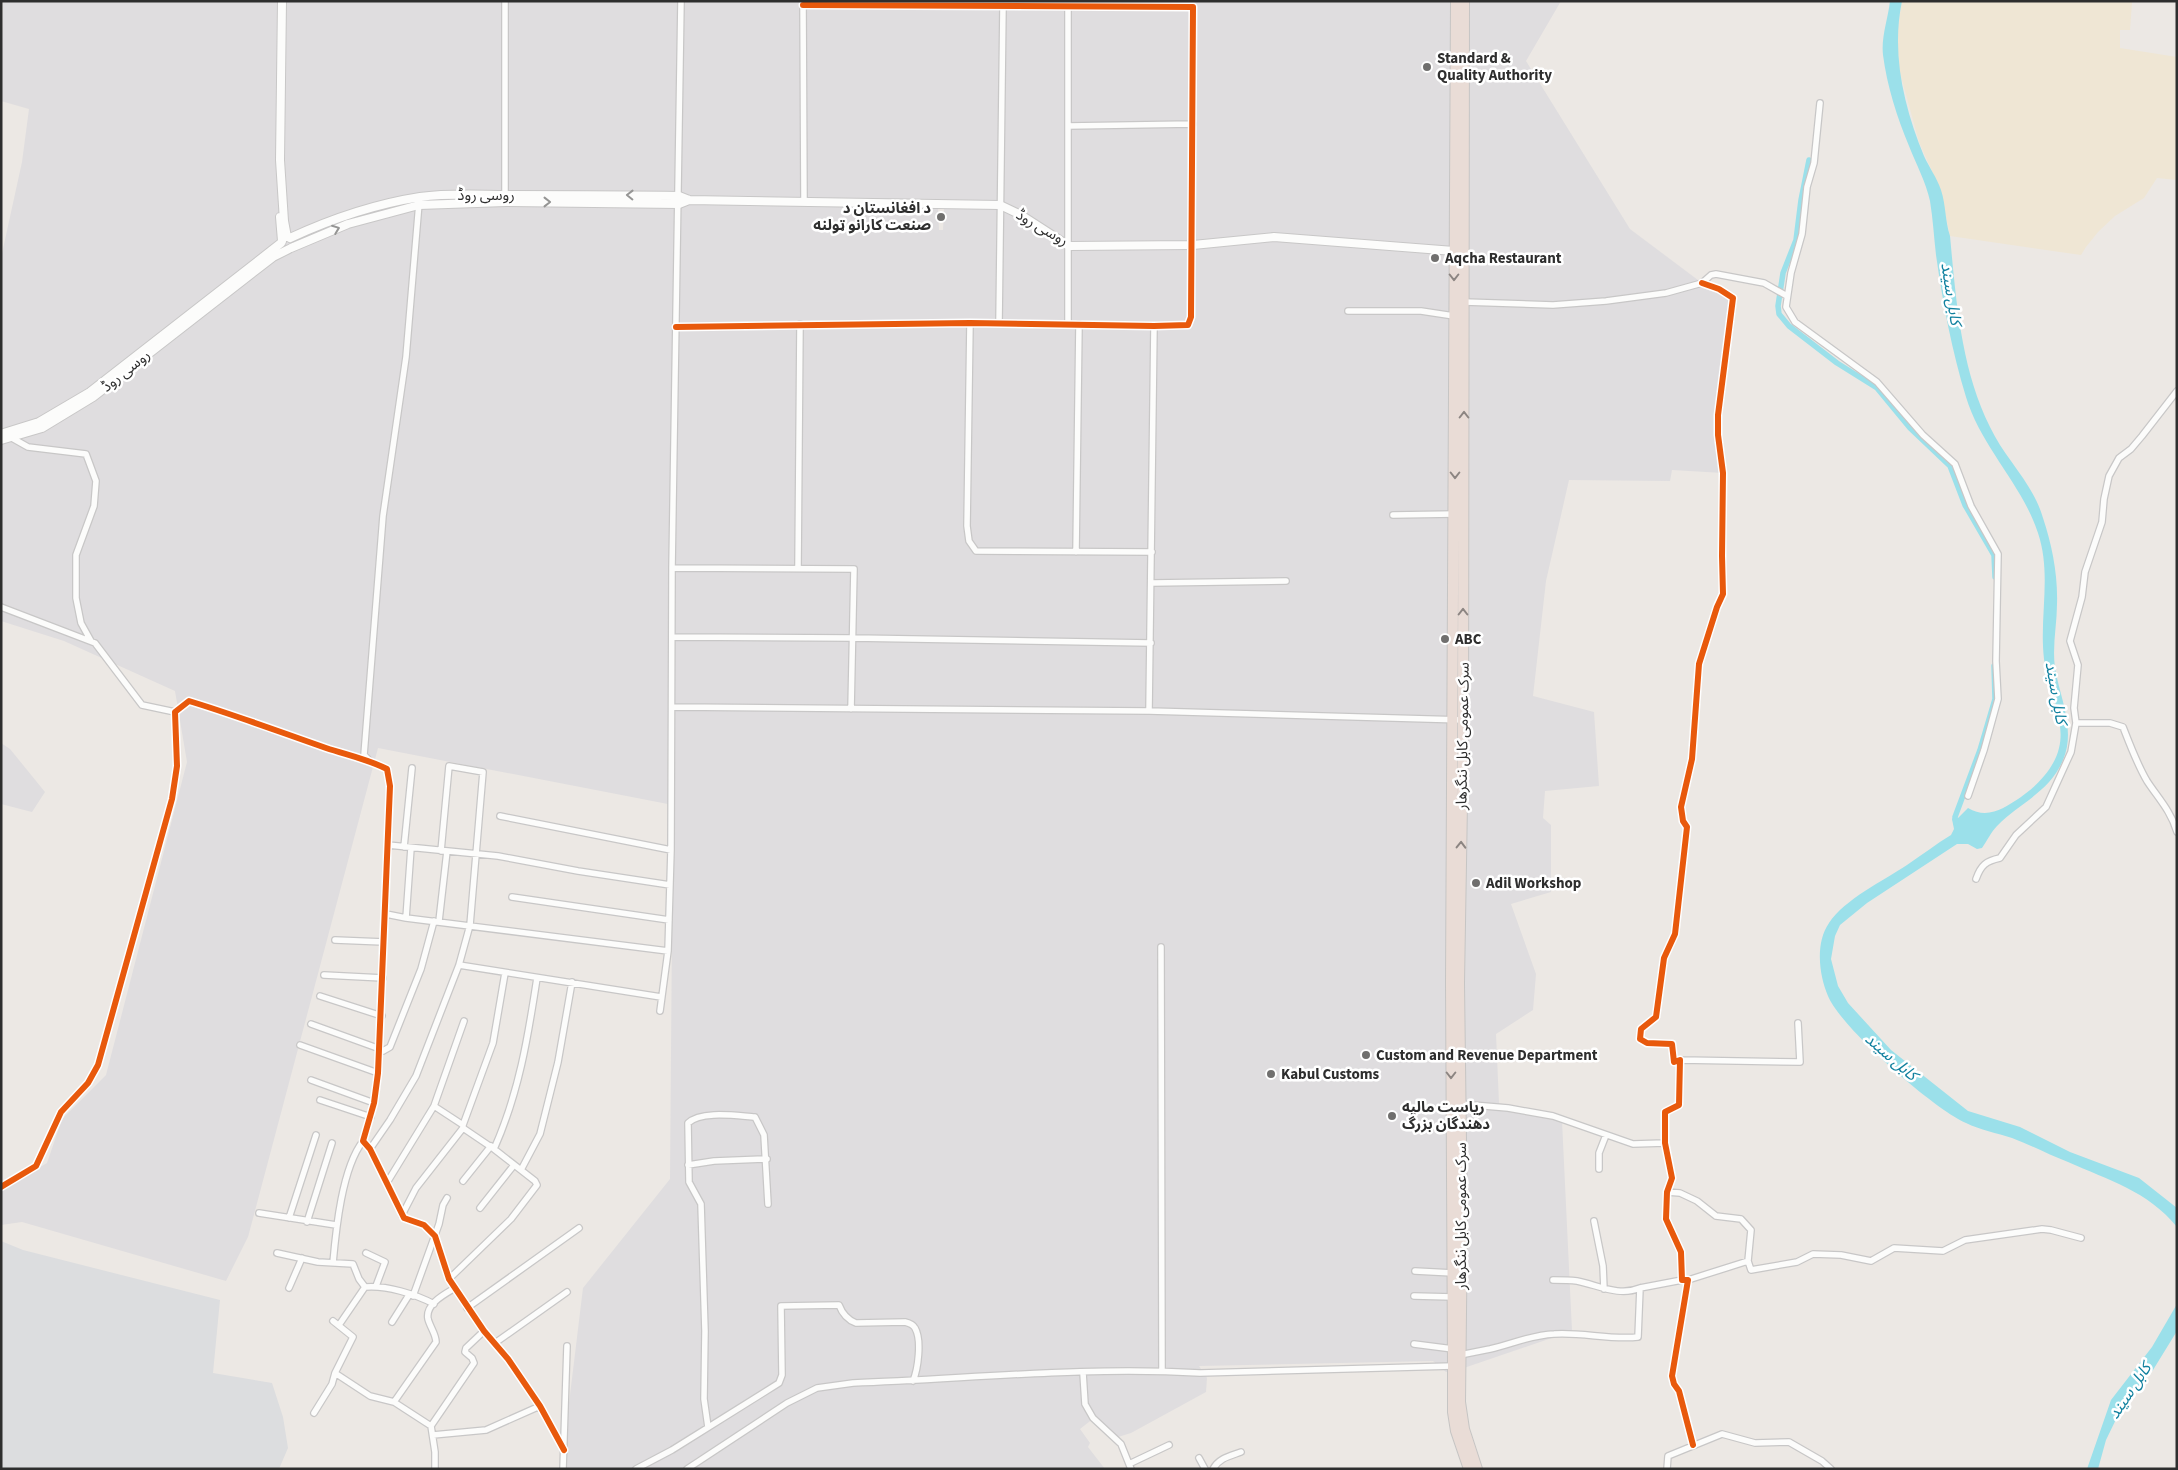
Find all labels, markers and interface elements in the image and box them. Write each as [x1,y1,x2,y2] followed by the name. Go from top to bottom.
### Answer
[1437,48,1552,86] place label: Standard & Quality Authority
[1421,61,1433,73] marker: Standard & Quality Authority
[457,185,515,206] street label: روسی روڈ
[626,190,634,200] one-way arrow
[543,197,551,207] one-way arrow
[813,198,931,236] place label: د افغانستان د صنعت کارانو ټولنه
[1012,205,1072,251] street label: روسی روڈ
[935,211,947,223] marker: د افغانستان د صنعت کارانو ټولنه
[331,224,340,235] one-way arrow
[1444,248,1562,269] place label: Aqcha Restaurant
[1429,252,1441,264] marker: Aqcha Restaurant
[1935,261,1967,330] water label: کابل سيند
[1449,274,1459,282] one-way arrow
[97,345,155,397] street label: روسی روڈ
[1459,411,1469,418] one-way arrow
[1450,472,1460,479] one-way arrow
[1458,608,1468,616] one-way arrow
[1454,629,1482,650] place label: ABC
[1439,633,1451,645] marker: ABC
[2040,660,2073,729] water label: کابل سيند
[1451,662,1475,811] street label: سرک عمومی کابل ننگرهار
[1456,841,1466,848] one-way arrow
[1485,873,1582,894] place label: Adil Workshop
[1470,877,1482,889] marker: Adil Workshop
[1860,1028,1925,1088] water label: کابل سيند
[1376,1045,1598,1066] place label: Custom and Revenue Department
[1360,1049,1372,1061] marker: Custom and Revenue Department
[1281,1064,1380,1085] place label: Kabul Customs
[1265,1068,1277,1080] marker: Kabul Customs
[1446,1072,1456,1079] one-way arrow
[1402,1097,1490,1135] place label: ریاست مالیه دهندگان بزرگ
[1386,1110,1398,1122] marker: ریاست مالیه دهندگان بزرگ
[1451,1142,1472,1291] street label: سرک عمومی کابل ننگرهار
[2103,1356,2159,1423] water label: کابل سيند

